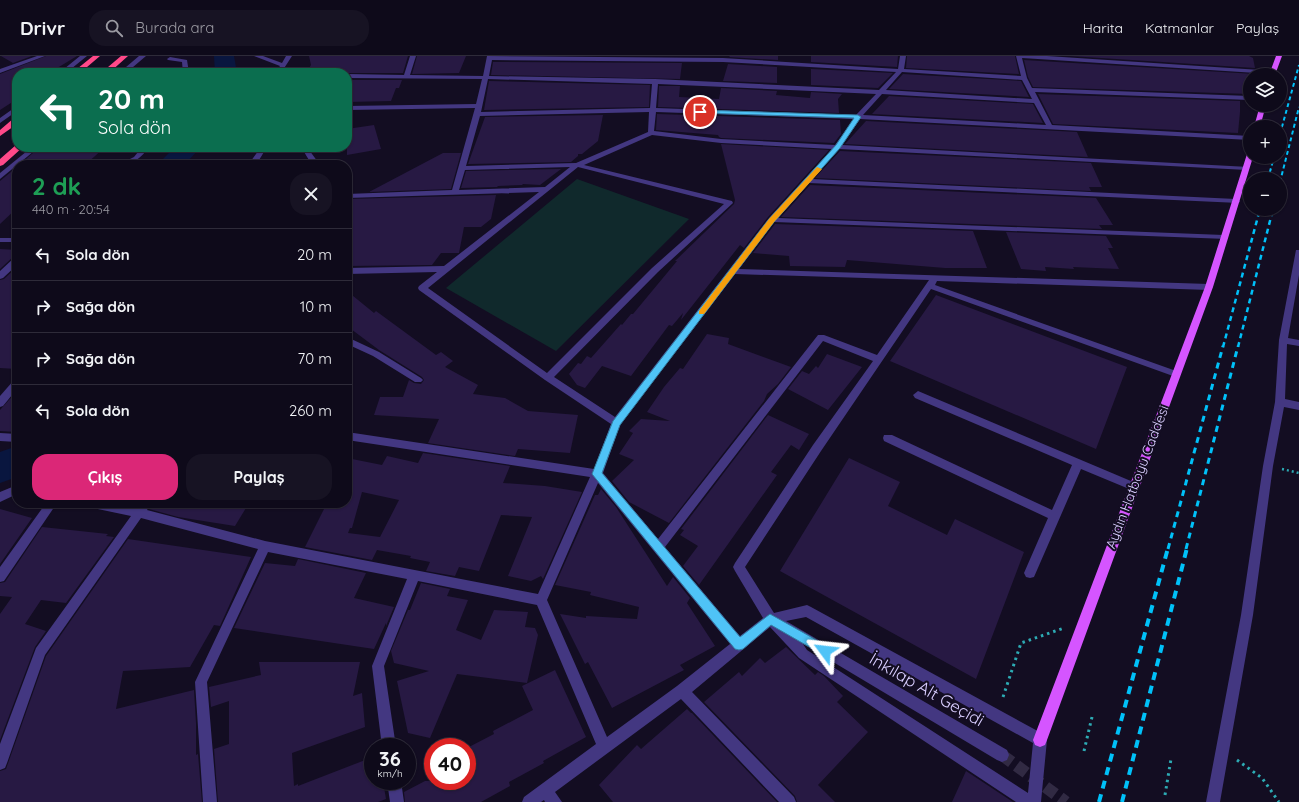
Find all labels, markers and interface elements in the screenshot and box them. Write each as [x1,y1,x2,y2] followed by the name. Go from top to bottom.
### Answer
[89,10,369,46] search box
[20,16,65,40] text: Drivr
[103,17,125,39] icon: search
[135,18,214,37] text: Burada ara
[1083,19,1123,37] text: Harita
[1145,19,1214,37] text: Katmanlar
[1236,19,1279,37] text: Paylaş
[1243,68,1287,216] map controls
[1243,68,1287,112] button: layers
[98,81,165,116] text: 20 m
[32,84,84,136] icon: left
[683,95,717,129] pin
[689,101,711,123] icon: arrive
[98,116,171,139] text: Sola dön
[1243,120,1287,164] button: +
[32,171,81,201] text: 2 dk
[1243,172,1287,216] button: −
[290,173,332,215] button: close
[32,201,110,217] text: 440 m · 20:54
[32,244,54,266] icon: left
[66,245,130,264] text: Sola dön
[297,245,332,264] text: 20 m
[32,296,54,318] icon: right
[66,297,135,316] text: Sağa dön
[300,297,332,316] text: 10 m
[32,348,54,370] icon: right
[66,349,135,368] text: Sağa dön
[298,349,332,368] text: 70 m
[32,400,54,422] icon: left
[66,401,130,420] text: Sola dön
[289,401,332,420] text: 260 m
[1101,403,1173,551] street label: Aydın Hatboyu Caddesi
[32,454,178,500] button: Çıkış
[186,454,332,500] button: Paylaş
[804,630,846,672] position arrow
[866,648,988,730] street label: İnkılap Alt Geçidi
[424,738,476,790] speed limit sign: 40
[379,746,401,771] text: 36
[377,767,403,780] text: km/h

